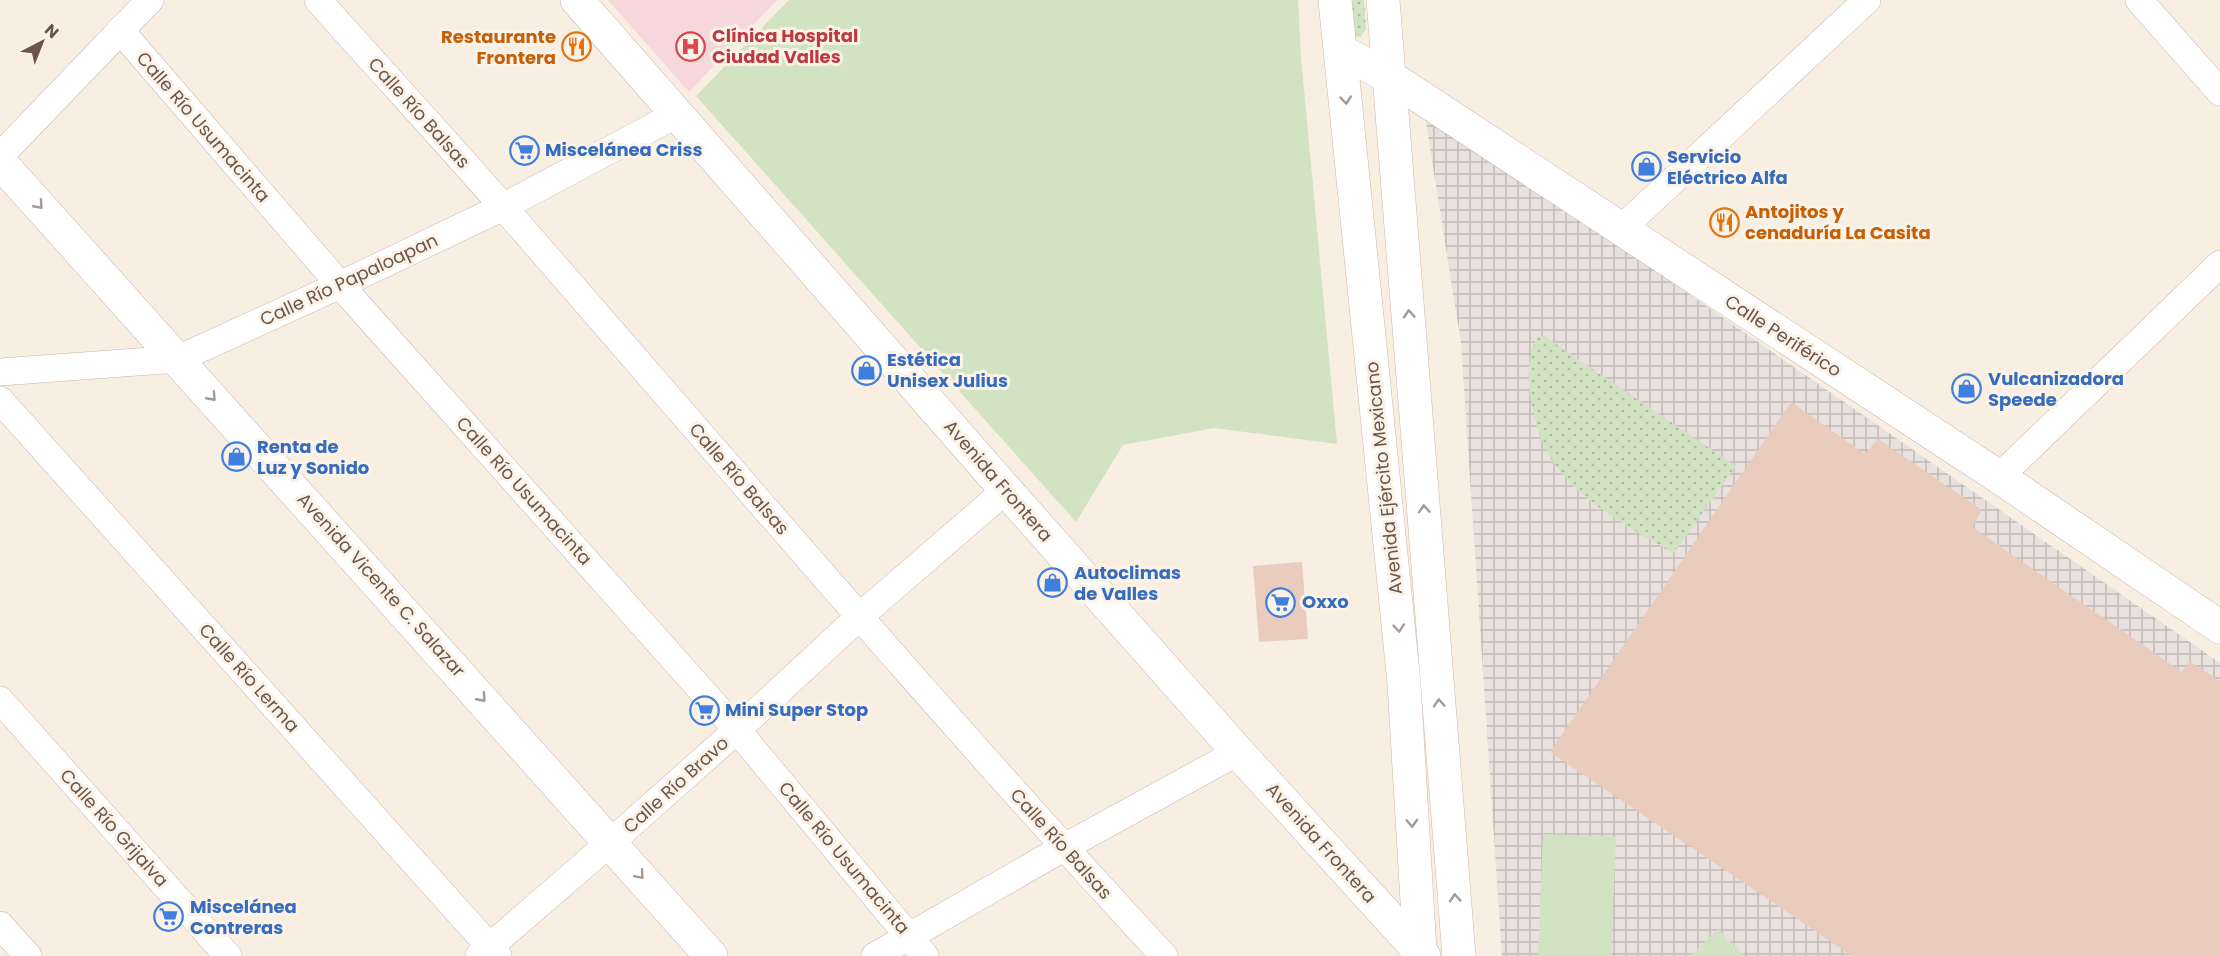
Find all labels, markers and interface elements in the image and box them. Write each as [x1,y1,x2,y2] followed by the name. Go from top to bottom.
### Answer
[12,12,72,72] north arrow
[40,19,64,44] text: N
[712,23,858,69] place label: Clínica Hospital Ciudad Valles
[441,24,556,70] place label: Restaurante Frontera
[675,30,707,62] hospital icon: Clínica Hospital Ciudad Valles
[561,31,593,63] restaurant icon: Restaurante Frontera
[131,46,276,207] street label: Calle Río Usumacinta
[363,52,476,173] street label: Calle Río Balsas
[1339,95,1352,104] one-way arrow
[508,134,540,166] supermarket icon: Miscelánea Criss
[545,137,702,162] place label: Miscelánea Criss
[1667,144,1788,190] place label: Servicio Eléctrico Alfa
[1630,151,1662,183] shop icon: Servicio Eléctrico Alfa
[32,198,43,209] one-way arrow
[1745,199,1931,245] place label: Antojitos y cenaduría La Casita
[1708,206,1740,238] restaurant icon: Antojitos y cenaduría La Casita
[256,227,442,332] street label: Calle Río Papaloapan
[1720,289,1846,383] street label: Calle Periférico
[1403,310,1416,319] one-way arrow
[887,347,1008,393] place label: Estética Unisex Julius
[850,354,882,386] shop icon: Estética Unisex Julius
[1359,360,1408,596] street label: Avenida Ejército Mexicano
[1988,366,2124,412] place label: Vulcanizadora Speede
[1951,373,1983,405] shop icon: Vulcanizadora Speede
[205,390,216,401] one-way arrow
[451,411,598,570] street label: Calle Río Usumacinta
[938,414,1058,547] street label: Avenida Frontera
[684,417,795,540] street label: Calle Río Balsas
[257,434,369,480] place label: Renta de Luz y Sonido
[220,441,252,473] shop icon: Renta de Luz y Sonido
[292,487,471,682] street label: Avenida Vicente C. Salazar
[1418,504,1431,513] one-way arrow
[1074,560,1181,606] place label: Autoclimas de Valles
[1037,567,1069,599] shop icon: Autoclimas de Valles
[1265,586,1297,618] supermarket icon: Oxxo
[1302,589,1349,614] place label: Oxxo
[194,618,305,738] street label: Calle Río Lerma
[1392,624,1404,633] one-way arrow
[475,691,486,702] one-way arrow
[688,694,720,726] supermarket icon: Mini Super Stop
[725,697,868,722] place label: Mini Super Stop
[1433,699,1446,708] one-way arrow
[617,730,734,839] street label: Calle Río Bravo
[55,763,174,892] street label: Calle Río Grijalva
[773,776,916,939] street label: Calle Río Usumacinta
[1261,777,1382,908] street label: Avenida Frontera
[1005,783,1118,904] street label: Calle Río Balsas
[1406,818,1419,827] one-way arrow
[633,868,644,879] one-way arrow
[1448,893,1461,902] one-way arrow
[190,894,297,940] place label: Miscelánea Contreras
[153,901,185,933] supermarket icon: Miscelánea Contreras

